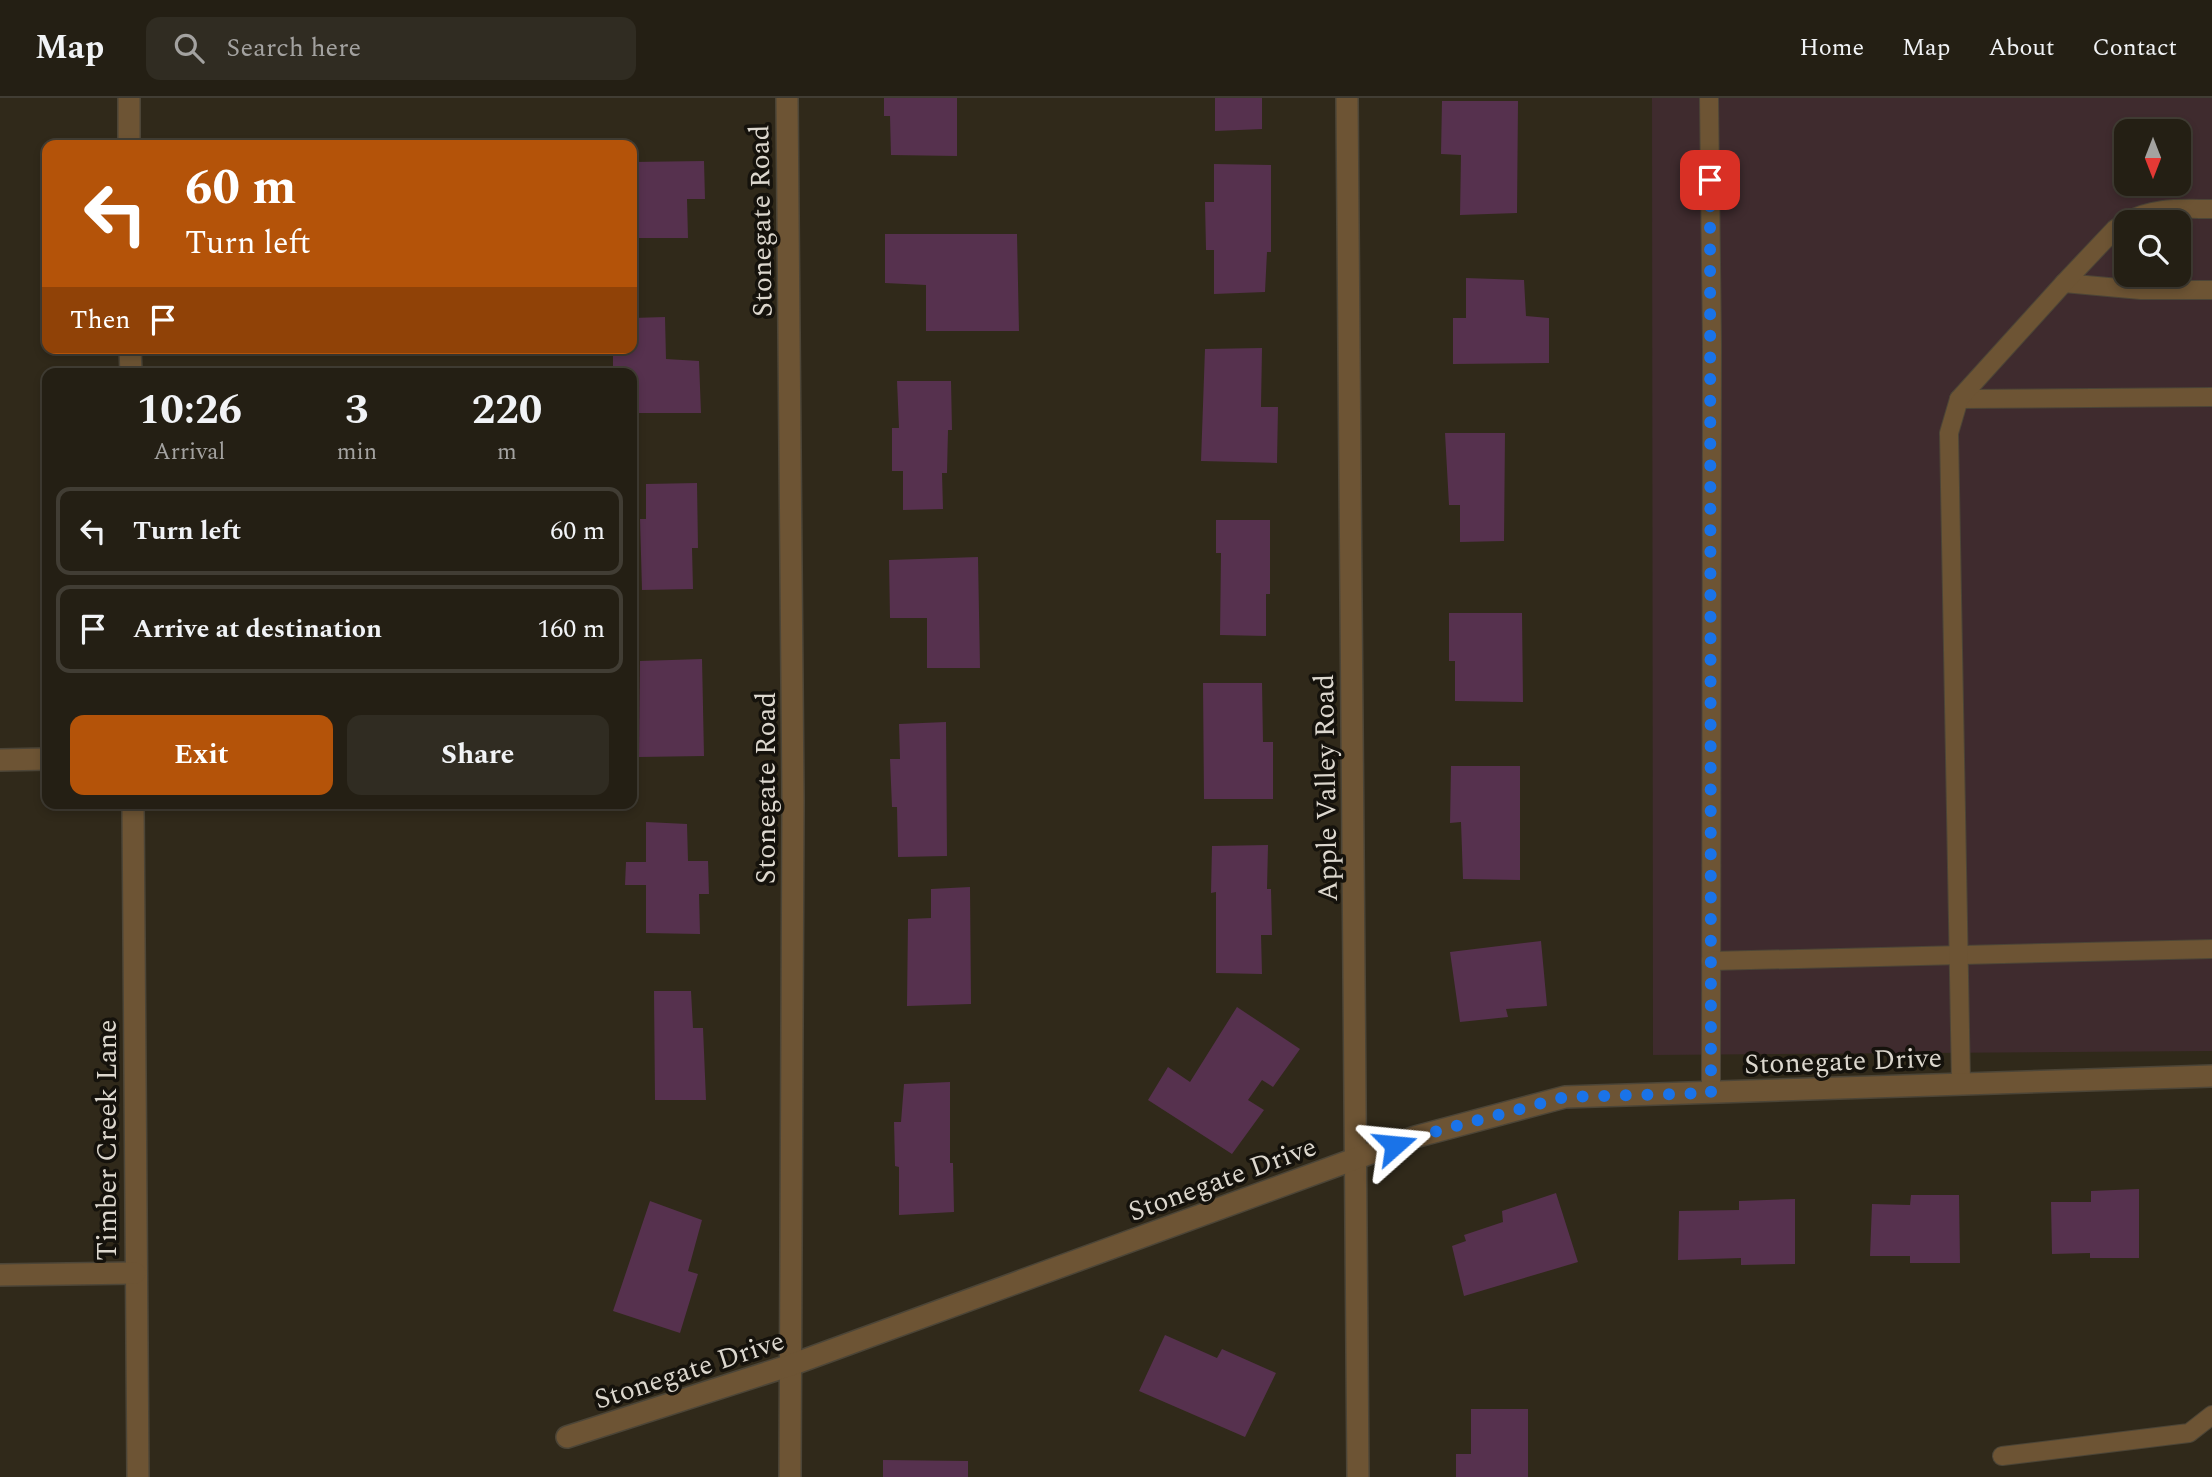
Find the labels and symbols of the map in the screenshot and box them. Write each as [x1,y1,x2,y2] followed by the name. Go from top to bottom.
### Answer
[2114,119,2191,196] north arrow
[738,124,785,317] street label: Stonegate Road
[1680,150,1740,210] pin
[1303,674,1350,902] street label: Apple Valley Road
[745,692,788,884] street label: Stonegate Road
[86,1019,129,1261] street label: Timber Creek Lane
[1743,1037,1943,1086] street label: Stonegate Drive
[1358,1108,1432,1182] position arrow
[1122,1125,1323,1233] street label: Stonegate Drive
[589,1319,790,1421] street label: Stonegate Drive

